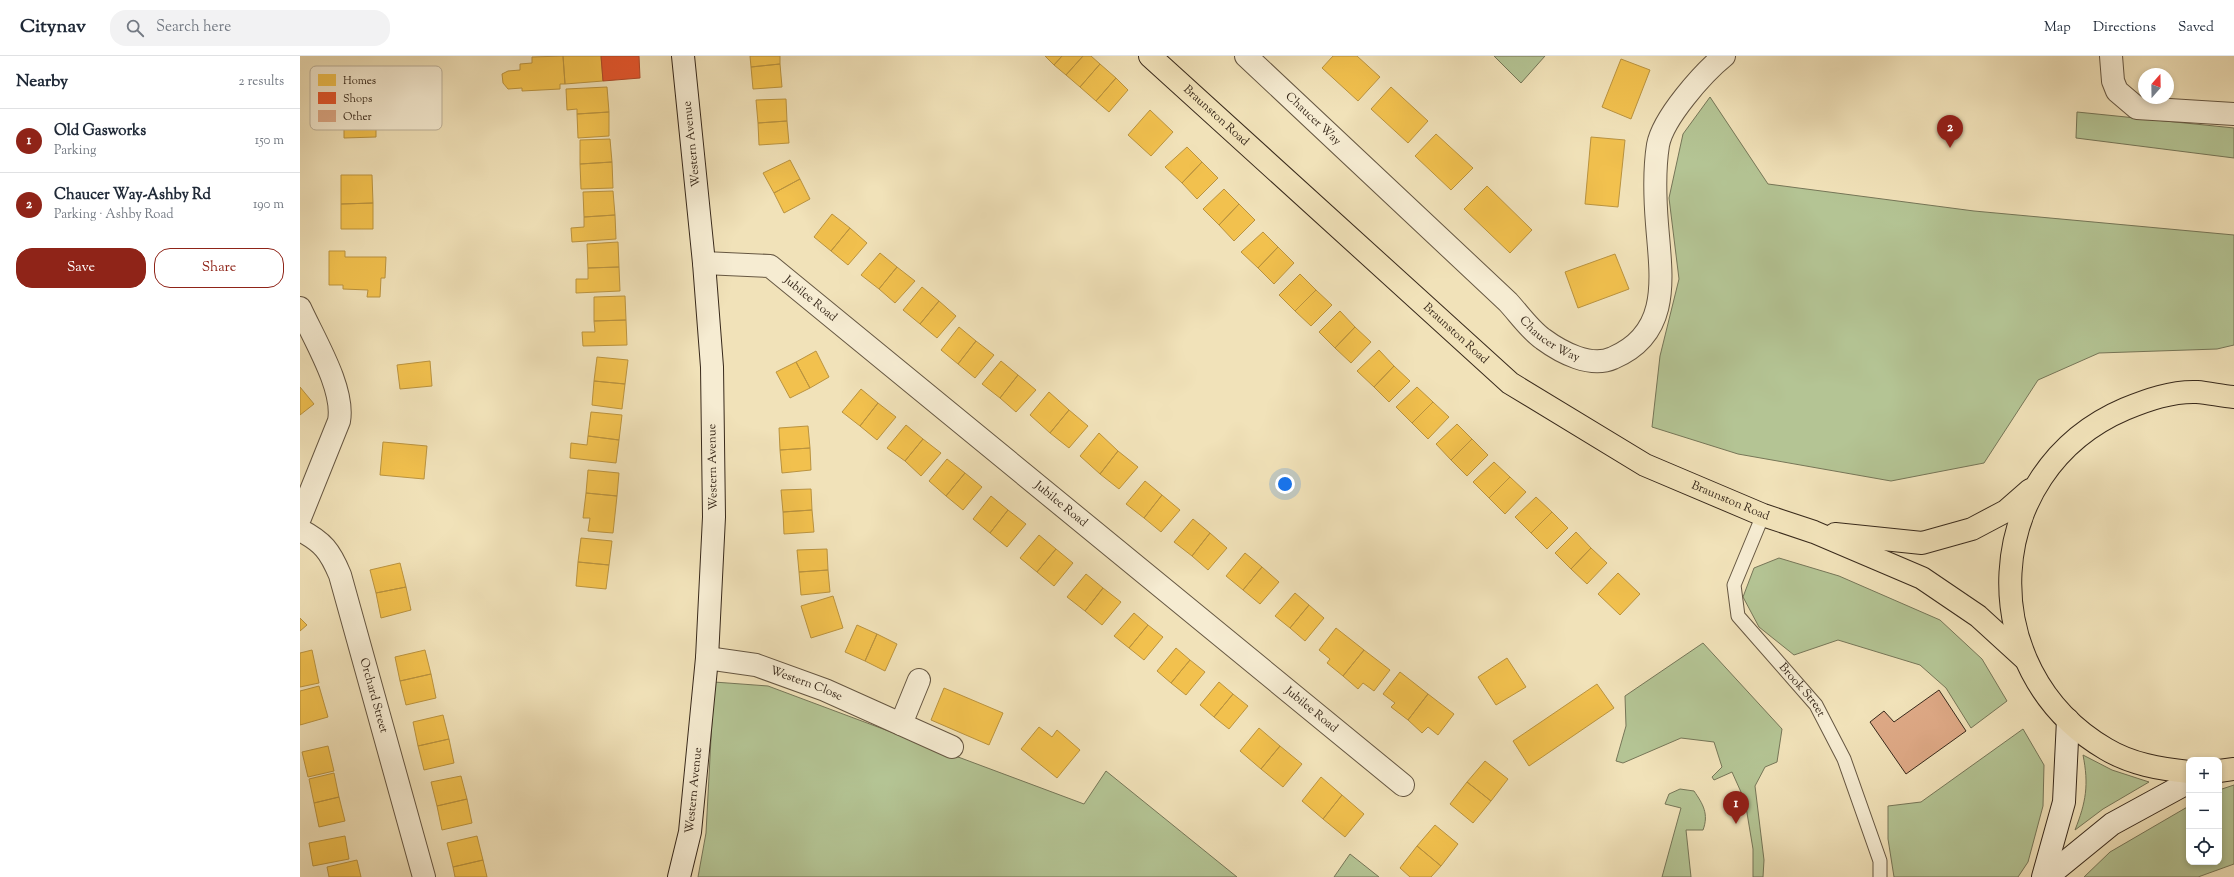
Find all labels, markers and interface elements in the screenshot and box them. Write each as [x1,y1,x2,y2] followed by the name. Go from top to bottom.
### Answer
[110,10,390,46] search box
[20,14,86,41] text: Citynav
[124,17,146,39] icon: search
[156,17,231,38] text: Search here
[2044,18,2071,38] text: Map
[2093,18,2156,38] text: Directions
[2178,18,2214,38] text: Saved
[310,66,442,130] legend
[2138,68,2174,104] north arrow
[16,70,68,94] text: Nearby
[239,73,284,91] text: 2 results
[343,73,376,89] text: Homes
[1179,81,1253,151] street label: Braunston Road
[1281,88,1345,150] street label: Chaucer Way
[343,91,372,107] text: Shops
[678,100,705,188] street label: Western Avenue
[343,109,372,125] text: Other
[1937,115,1963,148] pin: 2
[54,121,146,142] text: Old Gasworks
[27,132,31,150] text: 1
[255,132,284,150] text: 150 m
[54,142,96,160] text: Parking
[54,185,211,206] text: Chaucer Way-Ashby Rd
[26,196,32,214] text: 2
[253,196,284,214] text: 190 m
[54,206,174,224] text: Parking · Ashby Road
[16,248,146,288] button: Save
[154,248,284,288] button: Share
[779,271,841,326] street label: Jubilee Road
[1419,299,1493,369] street label: Braunston Road
[1515,312,1582,367] street label: Chaucer Way
[703,423,723,510] street label: Western Avenue
[1275,474,1295,494] your location
[1029,476,1091,532] street label: Jubilee Road
[1688,477,1772,526] street label: Braunston Road
[354,656,393,735] street label: Orchard Street
[1774,659,1830,720] street label: Brook Street
[767,662,846,706] street label: Western Close
[1280,682,1342,737] street label: Jubilee Road
[681,746,707,834] street label: Western Avenue
[2186,757,2222,865] map controls
[2186,757,2222,793] button: +
[1723,791,1749,824] pin: 1
[2186,793,2222,829] button: −
[2186,829,2222,865] button: locate

